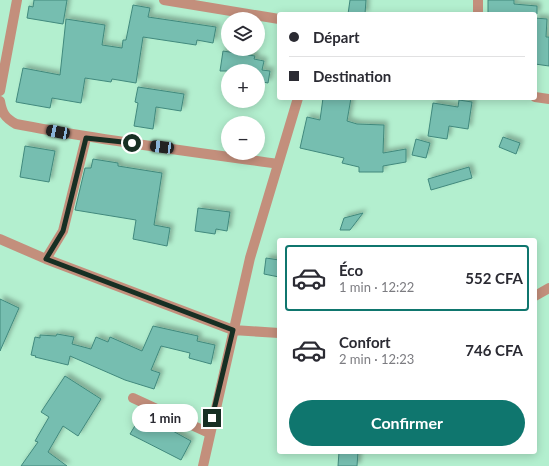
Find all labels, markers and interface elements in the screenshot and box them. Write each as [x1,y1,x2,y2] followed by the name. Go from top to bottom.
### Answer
[221,12,265,160] map controls
[221,12,265,56] button: layers
[313,28,360,46] text: Départ
[221,64,265,108] button: +
[313,67,391,85] text: Destination
[221,116,265,160] button: −
[45,124,71,140] car
[123,134,141,152] route start
[149,140,175,154] car
[291,260,327,296] icon: car
[339,261,363,279] text: Éco
[465,269,523,287] text: 552 CFA
[339,279,414,295] text: 1 min · 12:22
[291,332,327,368] icon: car
[339,333,391,351] text: Confort
[465,341,523,359] text: 746 CFA
[339,351,414,367] text: 2 min · 12:23
[289,400,525,446] button: Confirmer
[132,404,198,432] callout: 1 min
[203,409,221,427] route end
[149,410,181,426] text: 1 min

